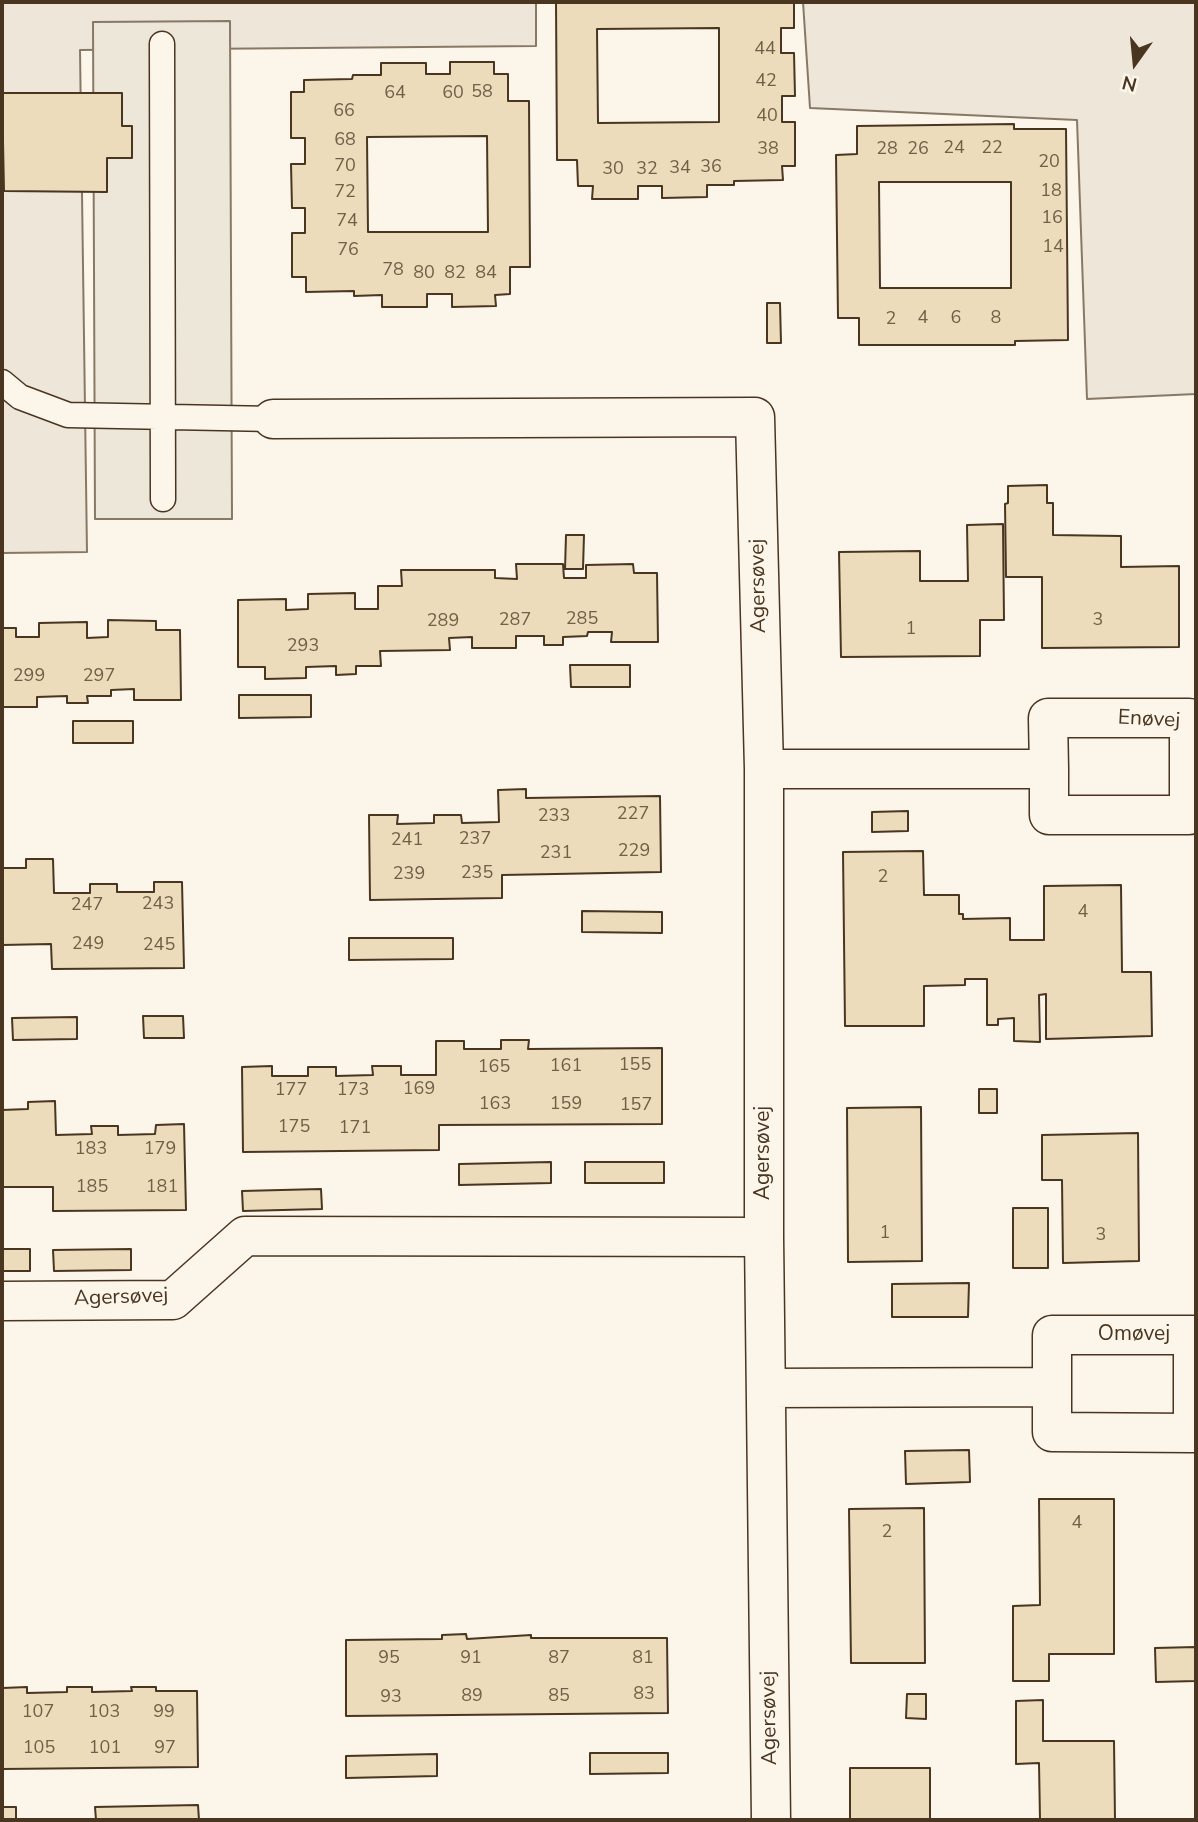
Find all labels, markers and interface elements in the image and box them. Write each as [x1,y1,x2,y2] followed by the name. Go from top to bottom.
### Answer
[1100,28,1170,98] north arrow
[754,39,776,61] house number: 44
[1119,69,1140,98] text: N
[755,71,777,93] house number: 42
[471,82,493,104] house number: 58
[384,83,406,105] house number: 64
[442,83,464,105] house number: 60
[333,101,355,123] house number: 66
[756,106,778,128] house number: 40
[334,130,356,152] house number: 68
[943,138,965,160] house number: 24
[981,138,1003,160] house number: 22
[757,139,779,161] house number: 38
[876,139,898,161] house number: 28
[907,139,929,161] house number: 26
[1038,152,1060,174] house number: 20
[334,156,356,178] house number: 70
[700,157,722,179] house number: 36
[669,158,691,180] house number: 34
[602,159,624,181] house number: 30
[636,159,658,181] house number: 32
[1040,181,1062,203] house number: 18
[334,182,356,204] house number: 72
[1041,208,1063,230] house number: 16
[336,211,358,233] house number: 74
[1042,237,1064,259] house number: 14
[337,240,359,262] house number: 76
[382,260,404,282] house number: 78
[413,263,435,285] house number: 80
[444,263,466,285] house number: 82
[475,263,497,285] house number: 84
[918,308,928,330] house number: 4
[951,308,961,330] house number: 6
[991,308,1001,330] house number: 8
[886,309,896,331] house number: 2
[746,539,772,633] street label: Agersøvej
[566,609,598,631] house number: 285
[499,610,531,632] house number: 287
[1093,610,1103,632] house number: 3
[427,611,459,633] house number: 289
[906,619,916,641] house number: 1
[287,636,319,658] house number: 293
[13,666,45,688] house number: 299
[83,666,115,688] house number: 297
[1117,706,1181,734] street label: Enøvej
[617,804,649,826] house number: 227
[538,806,570,828] house number: 233
[459,829,491,851] house number: 237
[391,830,423,852] house number: 241
[618,841,650,863] house number: 229
[540,843,572,865] house number: 231
[461,863,493,885] house number: 235
[393,864,425,886] house number: 239
[878,867,888,889] house number: 2
[142,894,174,916] house number: 243
[71,895,103,917] house number: 247
[1078,902,1088,924] house number: 4
[72,934,104,956] house number: 249
[143,935,175,957] house number: 245
[619,1055,651,1077] house number: 155
[550,1056,582,1078] house number: 161
[478,1057,510,1079] house number: 165
[403,1079,435,1101] house number: 169
[275,1080,307,1102] house number: 177
[337,1080,369,1102] house number: 173
[479,1094,511,1116] house number: 163
[550,1094,582,1116] house number: 159
[620,1095,652,1117] house number: 157
[751,1106,777,1200] street label: Agersøvej
[278,1117,310,1139] house number: 175
[339,1118,371,1140] house number: 171
[75,1139,107,1161] house number: 183
[144,1139,176,1161] house number: 179
[76,1177,108,1199] house number: 185
[146,1177,178,1199] house number: 181
[880,1223,890,1245] house number: 1
[1096,1225,1106,1247] house number: 3
[73,1284,169,1312] street label: Agersøvej
[1098,1322,1170,1348] street label: Omøvej
[1072,1513,1082,1535] house number: 4
[882,1522,892,1544] house number: 2
[378,1648,400,1670] house number: 95
[460,1648,482,1670] house number: 91
[548,1648,570,1670] house number: 87
[632,1648,654,1670] house number: 81
[757,1671,783,1765] street label: Agersøvej
[633,1684,655,1706] house number: 83
[461,1686,483,1708] house number: 89
[548,1686,570,1708] house number: 85
[380,1687,402,1709] house number: 93
[22,1702,54,1724] house number: 107
[88,1702,120,1724] house number: 103
[153,1702,175,1724] house number: 99
[23,1738,55,1760] house number: 105
[89,1738,121,1760] house number: 101
[154,1738,176,1760] house number: 97

